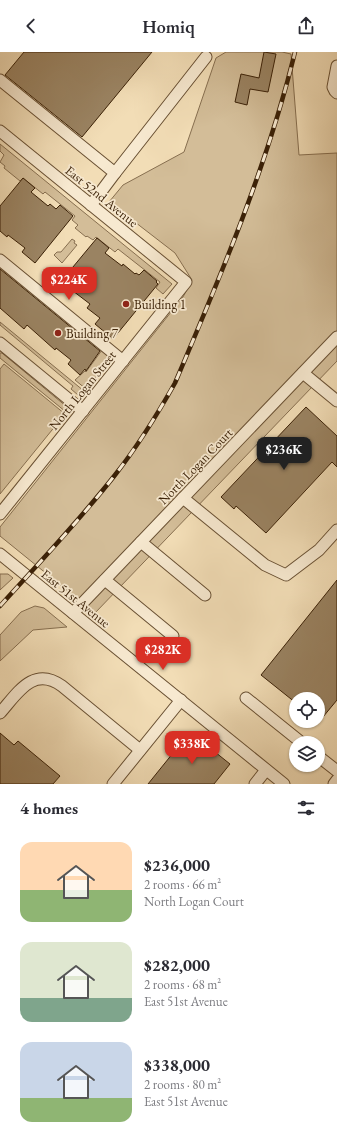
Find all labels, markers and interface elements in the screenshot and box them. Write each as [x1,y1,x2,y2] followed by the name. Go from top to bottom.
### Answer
[20,15,42,37] icon: back
[142,15,195,38] text: Homiq
[295,15,317,37] icon: share
[62,162,142,231] street label: East 52nd Avenue
[41,267,97,301] pin: $224K
[51,271,87,288] text: $224K
[134,296,186,313] place label: Building 1
[121,299,131,309] marker: Building 1
[66,325,119,342] place label: Building 7
[53,328,63,338] marker: Building 7
[45,347,120,433] street label: North Logan Street
[155,425,236,508] street label: North Logan Court
[256,437,312,471] pin: $236K
[266,441,302,458] text: $236K
[38,565,114,631] street label: East 51st Avenue
[135,637,191,671] pin: $282K
[145,641,181,658] text: $282K
[289,692,325,772] map controls
[289,692,325,728] button: locate
[164,731,220,765] pin: $338K
[174,735,210,752] text: $338K
[289,736,325,772] button: layers
[20,797,78,819] text: 4 homes
[295,797,317,819] icon: filters
[144,854,210,876] text: $236,000
[52,858,100,906] icon: home
[144,876,221,893] text: 2 rooms · 66 m²
[144,893,244,910] text: North Logan Court
[144,954,210,976] text: $282,000
[52,958,100,1006] icon: home
[144,976,221,993] text: 2 rooms · 68 m²
[144,993,228,1010] text: East 51st Avenue
[144,1054,210,1076] text: $338,000
[52,1058,100,1106] icon: home
[144,1076,221,1093] text: 2 rooms · 80 m²
[144,1093,228,1110] text: East 51st Avenue

